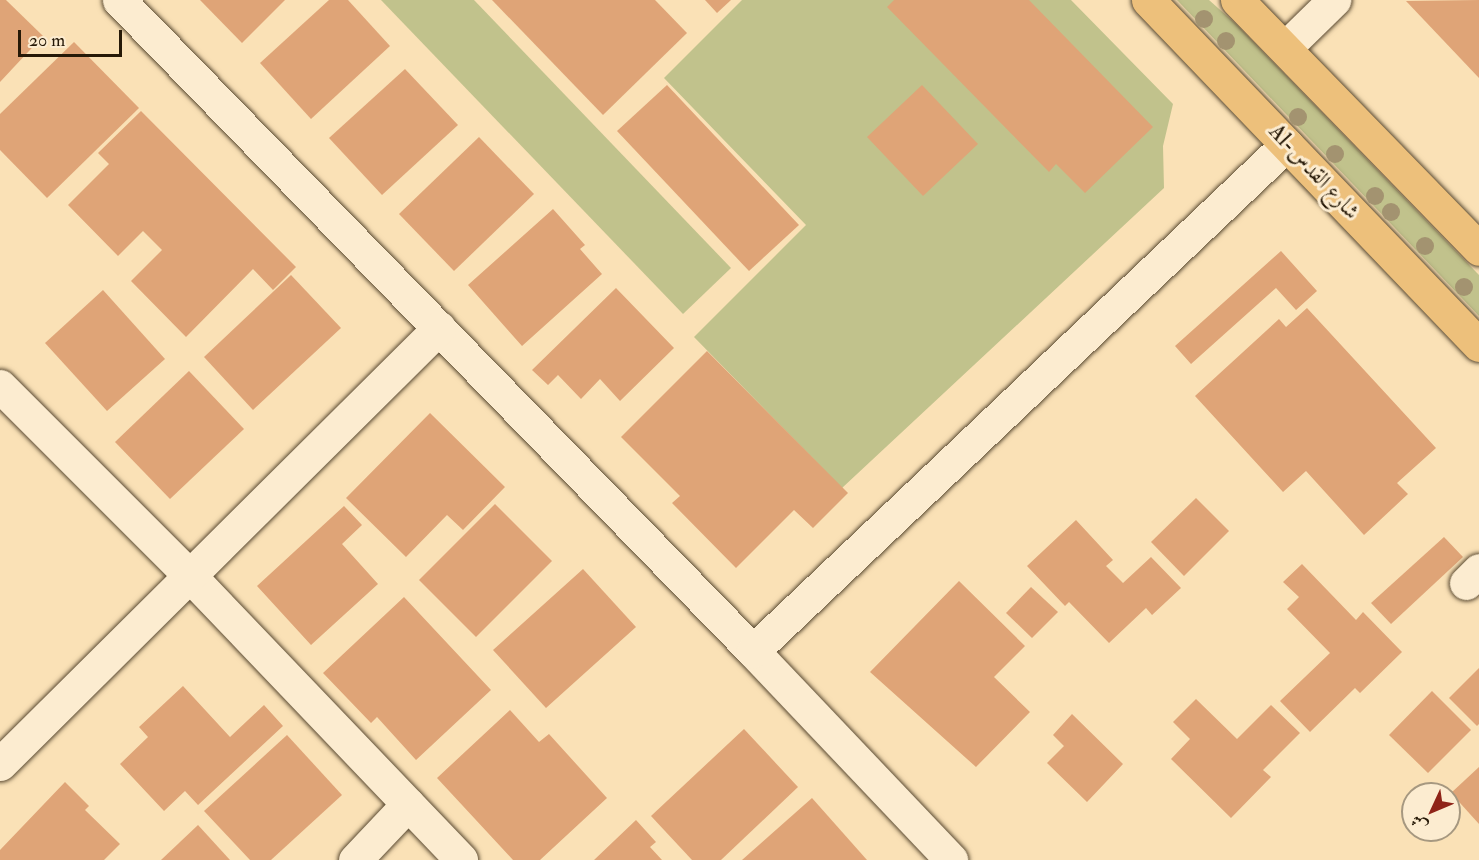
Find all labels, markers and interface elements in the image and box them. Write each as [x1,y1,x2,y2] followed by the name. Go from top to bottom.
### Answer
[21,18,124,56] scale bar
[29,29,65,52] text: 20 m
[1263,119,1365,225] street label: Al-شارع القدس
[1401,782,1461,842] north arrow
[1407,810,1432,836] text: ش

